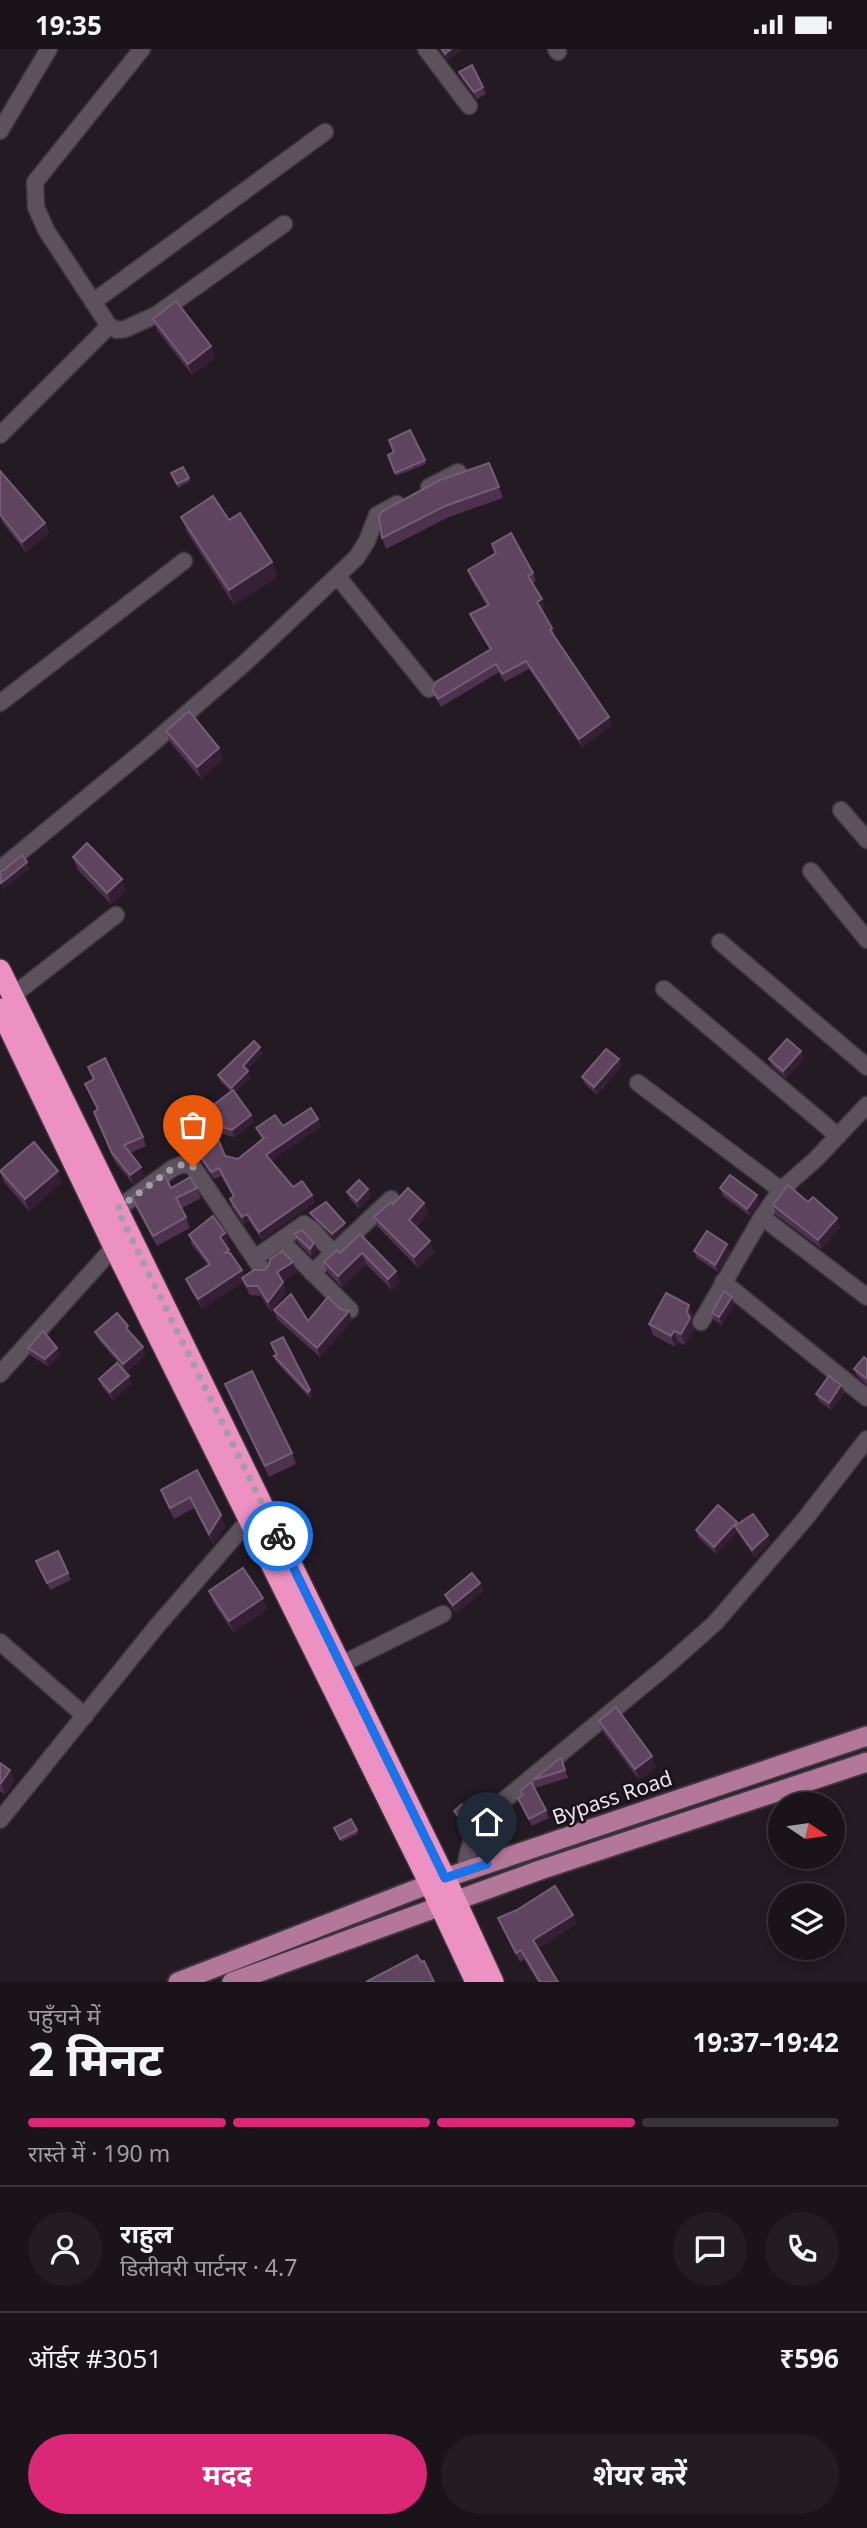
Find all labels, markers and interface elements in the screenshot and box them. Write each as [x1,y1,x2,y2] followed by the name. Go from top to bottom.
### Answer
[35,7,102,43] text: 19:35
[163,1095,223,1167] pin
[174,1106,212,1144] icon: bag
[243,1501,313,1571] courier
[259,1517,297,1555] icon: bike
[548,1763,676,1831] street label: Bypass Road
[457,1792,517,1864] pin
[768,1792,845,1869] north arrow
[768,1792,845,1960] map controls
[468,1803,506,1841] icon: home
[768,1883,845,1960] button: layers
[28,2000,100,2032] text: पहुँचने में
[692,2024,839,2060] text: 19:37–19:42
[28,2027,163,2089] text: 2 मिनट
[28,2137,170,2169] text: रास्ते में · 190 m
[28,2212,102,2286] button: person
[673,2212,747,2286] button: chat
[765,2212,839,2286] button: phone
[120,2215,173,2251] text: राहुल
[120,2251,297,2283] text: डिलीवरी पार्टनर · 4.7
[28,2340,162,2376] text: ऑर्डर #3051
[780,2340,839,2376] text: ₹596
[28,2434,427,2514] button: मदद
[441,2434,839,2514] button: शेयर करें

